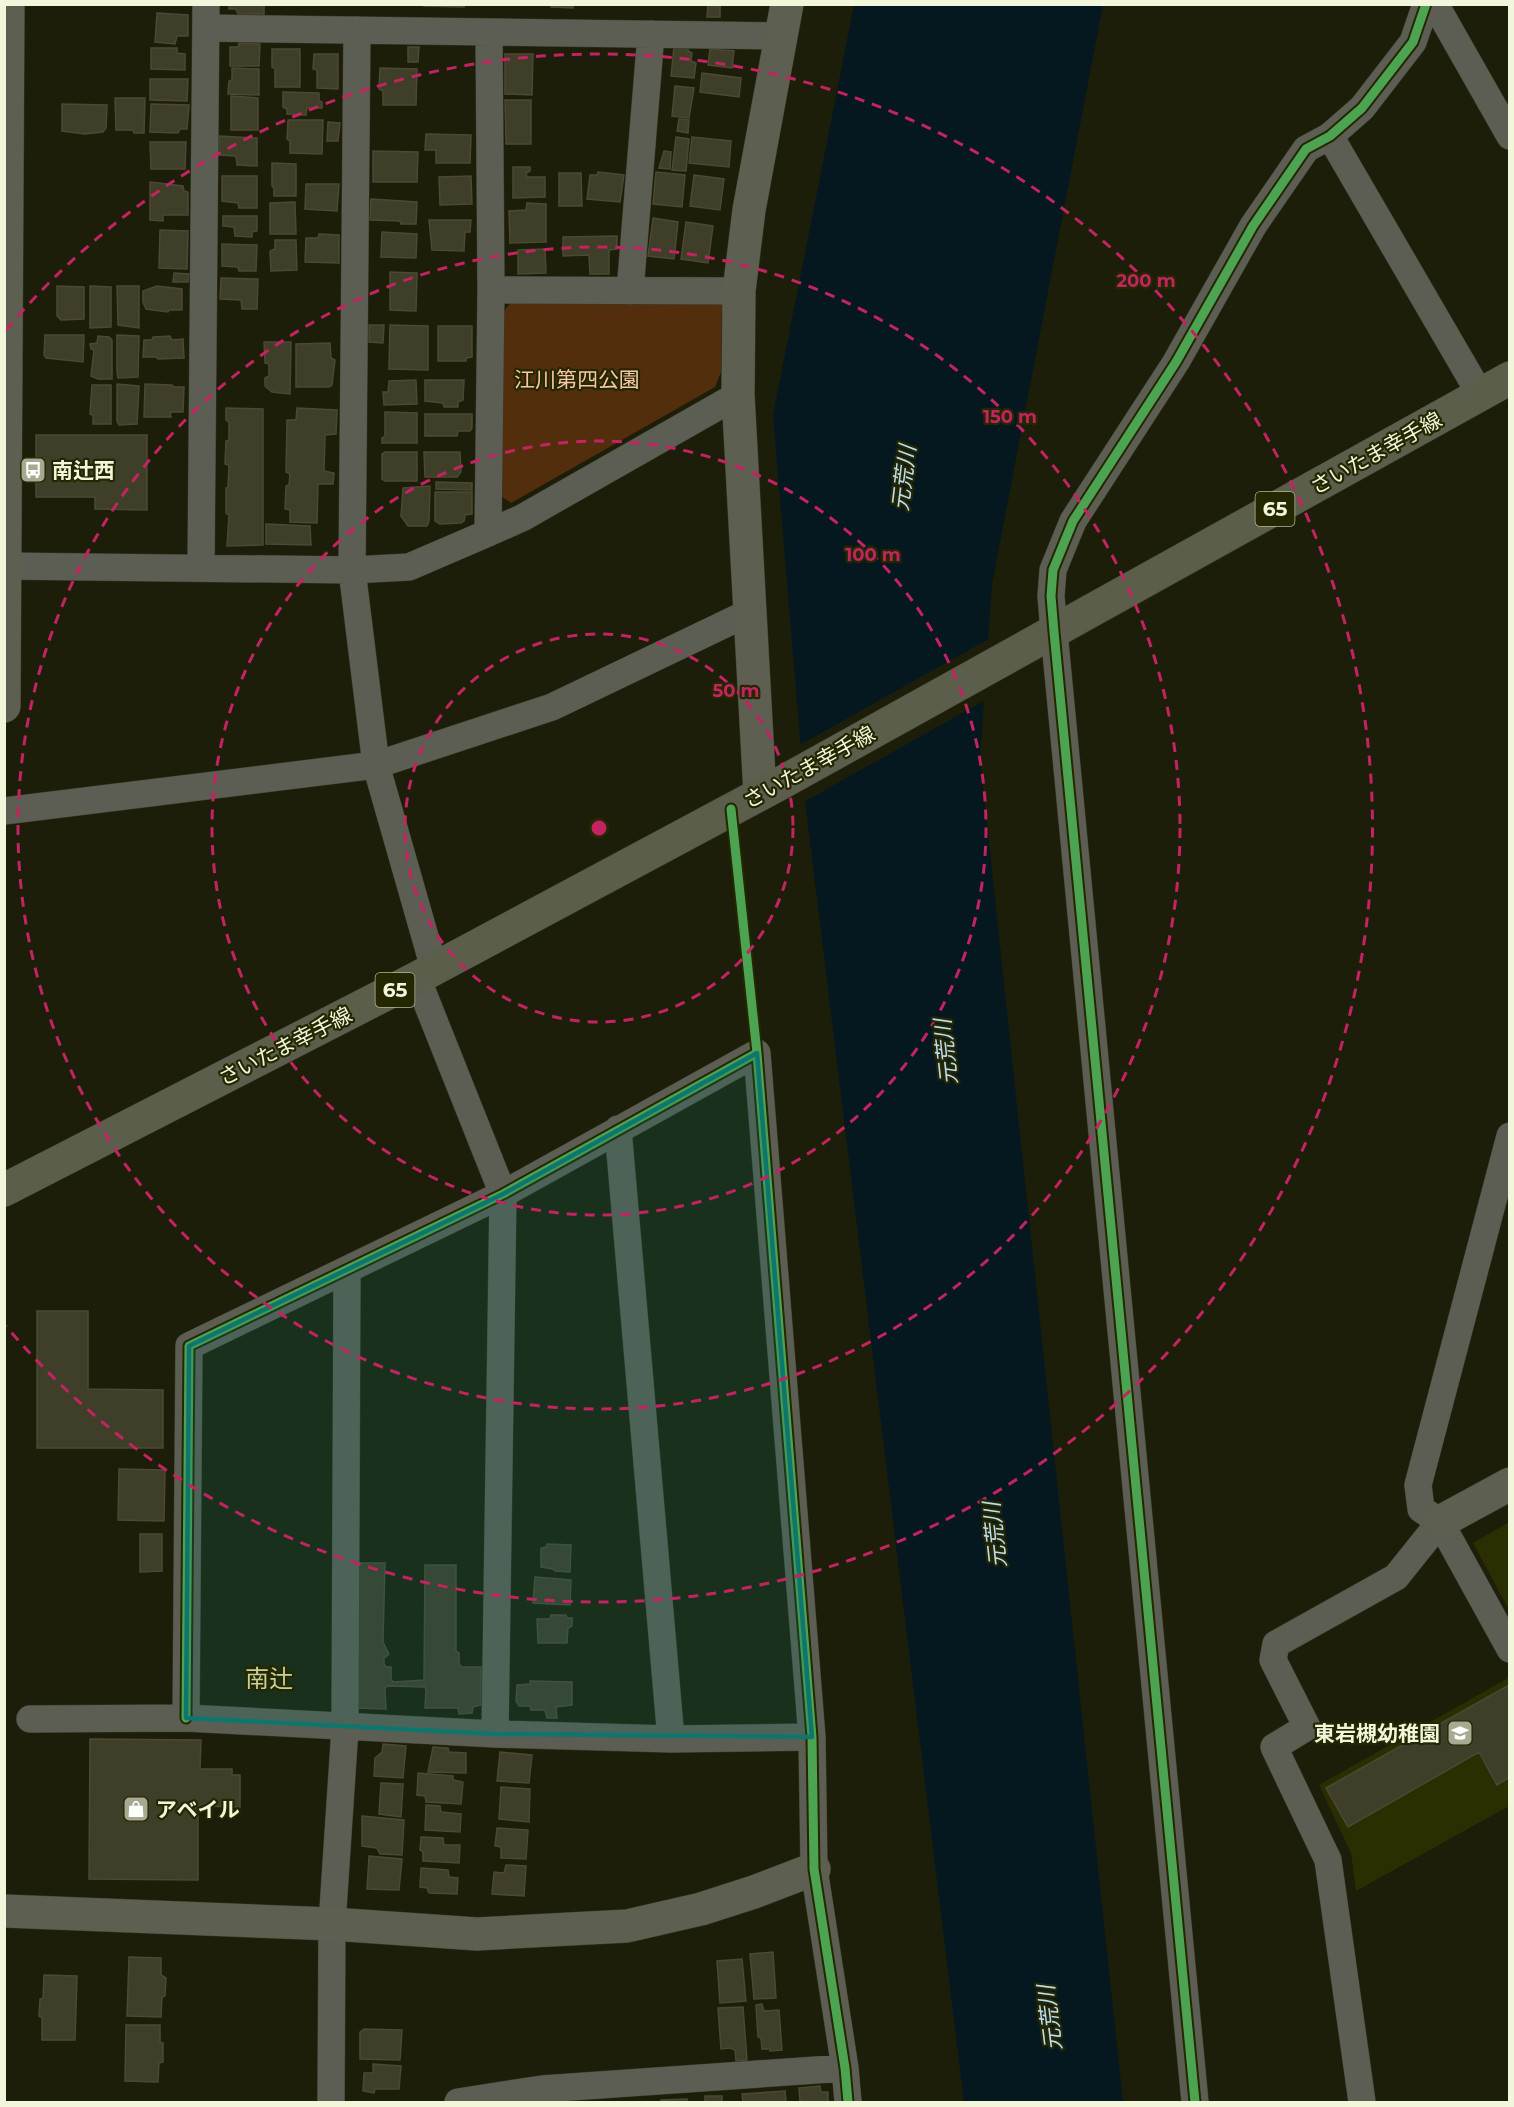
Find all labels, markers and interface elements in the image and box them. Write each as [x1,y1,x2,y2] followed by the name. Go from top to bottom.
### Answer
[1116,270,1176,292] text: 200 m
[514,367,640,392] park label: 江川第四公園
[983,406,1037,428] text: 150 m
[1306,407,1446,499] street label: さいたま幸手線
[887,442,922,512] water label: 元荒川
[18,455,48,485] bus stop icon: 南辻西
[52,458,115,483] place label: 南辻西
[1256,492,1294,526] road number: 65
[845,544,901,566] text: 100 m
[713,680,759,702] text: 50 m
[739,721,879,813] street label: さいたま幸手線
[589,818,609,838] centre of rings
[376,973,414,1007] road number: 65
[214,1002,356,1090] street label: さいたま幸手線
[929,1016,963,1086] water label: 元荒川
[978,1499,1012,1569] water label: 元荒川
[245,1664,293,1693] district label: 南辻
[1445,1718,1475,1748] school or university icon: 東岩槻幼稚園
[1314,1721,1440,1746] place label: 東岩槻幼稚園
[121,1794,151,1824] shop icon: アベイル
[156,1797,240,1822] place label: アベイル
[1032,1982,1067,2052] water label: 元荒川

